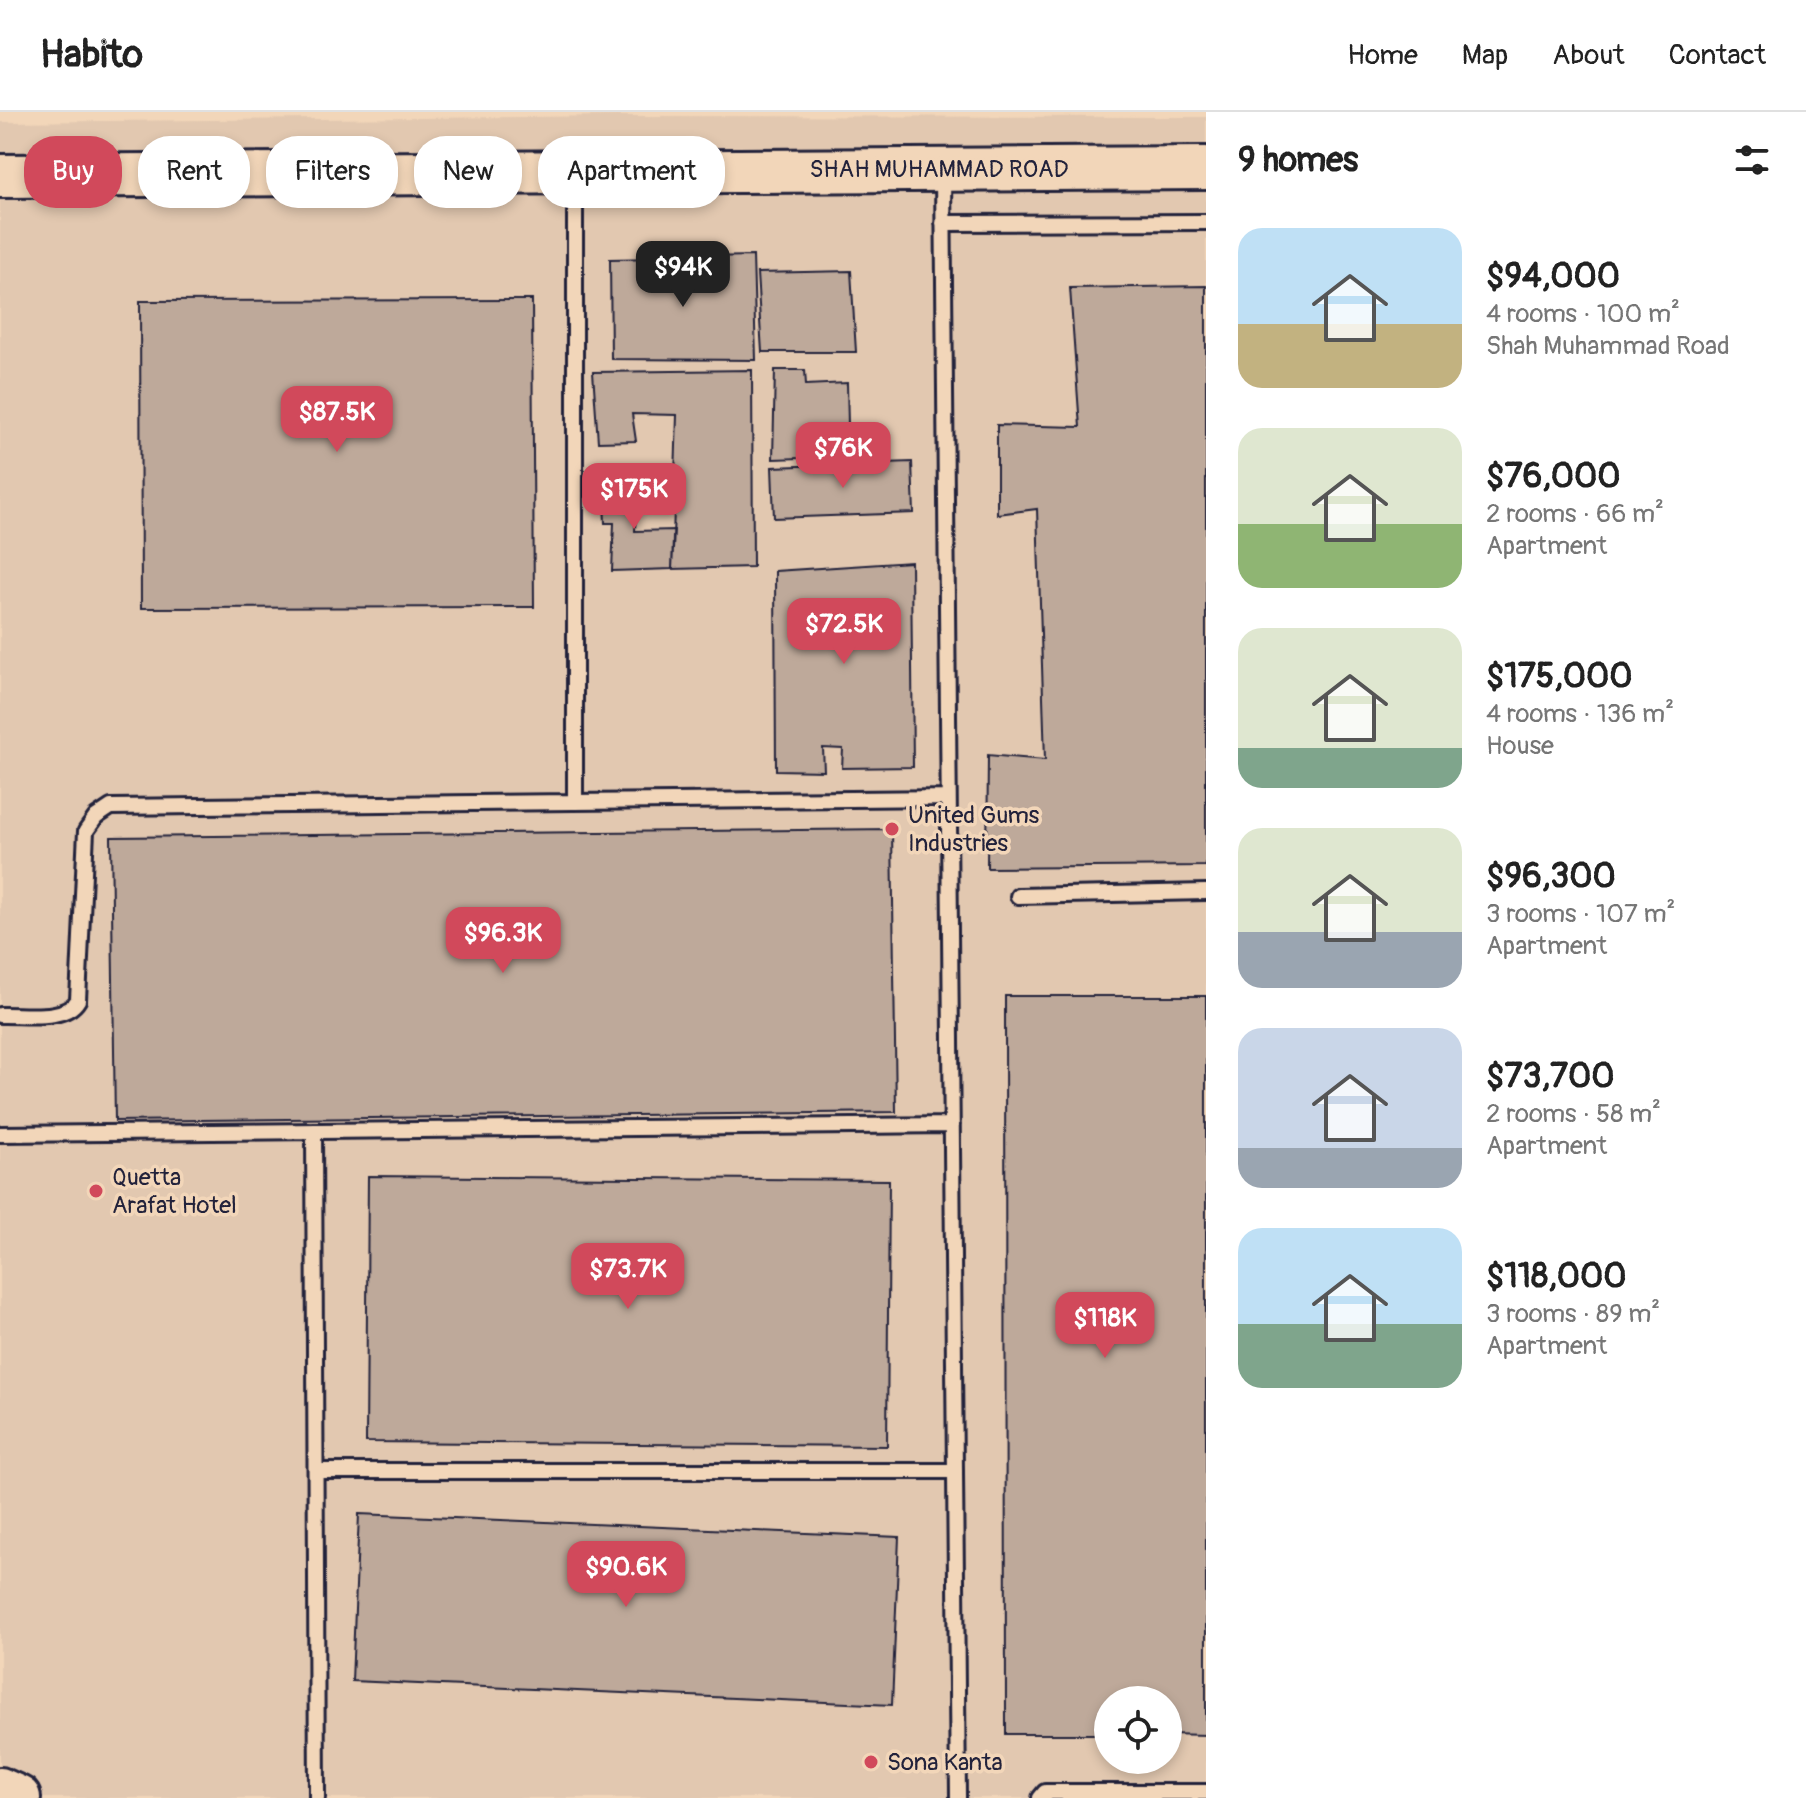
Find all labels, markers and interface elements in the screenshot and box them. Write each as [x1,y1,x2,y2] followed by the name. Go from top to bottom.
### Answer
[40,31,143,79] text: Habito
[1347,38,1418,73] text: Home
[1462,38,1508,73] text: Map
[1552,38,1625,73] text: About
[1669,38,1766,73] text: Contact
[24,136,122,208] chip: Buy
[138,136,250,208] chip: Rent
[266,136,398,208] chip: Filters
[414,136,522,208] chip: New
[538,136,725,208] chip: Apartment
[1730,138,1774,182] icon: filters
[1238,139,1358,182] text: 9 homes
[809,155,1069,184] street label: SHAH MUHAMMAD ROAD
[636,241,730,309] pin: $94K
[654,251,712,283] text: $94K
[1486,255,1620,298] text: $94,000
[1302,260,1398,356] icon: home
[1486,298,1680,330] text: 4 rooms · 100 m²
[1486,330,1730,362] text: Shah Muhammad Road
[272,386,402,454] pin: $87.5K
[299,396,375,428] text: $87.5K
[796,422,890,490] pin: $76K
[814,432,872,464] text: $76K
[1486,455,1621,498] text: $76,000
[1302,460,1398,556] icon: home
[578,463,690,531] pin: $175K
[600,473,668,505] text: $175K
[1486,498,1664,530] text: 2 rooms · 66 m²
[1486,530,1607,562] text: Apartment
[779,598,909,666] pin: $72.5K
[805,608,883,640] text: $72.5K
[1486,655,1632,698] text: $175,000
[1302,660,1398,756] icon: home
[1486,698,1674,730] text: 4 rooms · 136 m²
[1486,730,1554,762] text: House
[908,801,1039,858] place label: United Gums Industries
[883,820,901,838] marker: United Gums Industries
[1486,855,1616,898] text: $96,300
[1302,860,1398,956] icon: home
[1486,898,1675,930] text: 3 rooms · 107 m²
[438,907,568,975] pin: $96.3K
[464,917,542,949] text: $96.3K
[1486,930,1607,962] text: Apartment
[1486,1055,1614,1098] text: $73,700
[1302,1060,1398,1156] icon: home
[1486,1098,1661,1130] text: 2 rooms · 58 m²
[1486,1130,1607,1162] text: Apartment
[112,1163,237,1220] place label: Quetta Arafat Hotel
[87,1182,105,1200] marker: Quetta Arafat Hotel
[563,1243,693,1311] pin: $73.7K
[589,1253,667,1285] text: $73.7K
[1486,1255,1626,1298] text: $118,000
[1302,1260,1398,1356] icon: home
[1049,1292,1161,1360] pin: $118K
[1486,1298,1660,1330] text: 3 rooms · 89 m²
[1073,1302,1137,1334] text: $118K
[1486,1330,1607,1362] text: Apartment
[561,1541,691,1609] pin: $90.6K
[585,1551,667,1583] text: $90.6K
[1094,1686,1182,1774] map controls
[1094,1686,1182,1774] button: locate
[887,1748,1003,1777] place label: Sona Kanta
[862,1753,880,1771] marker: Sona Kanta

